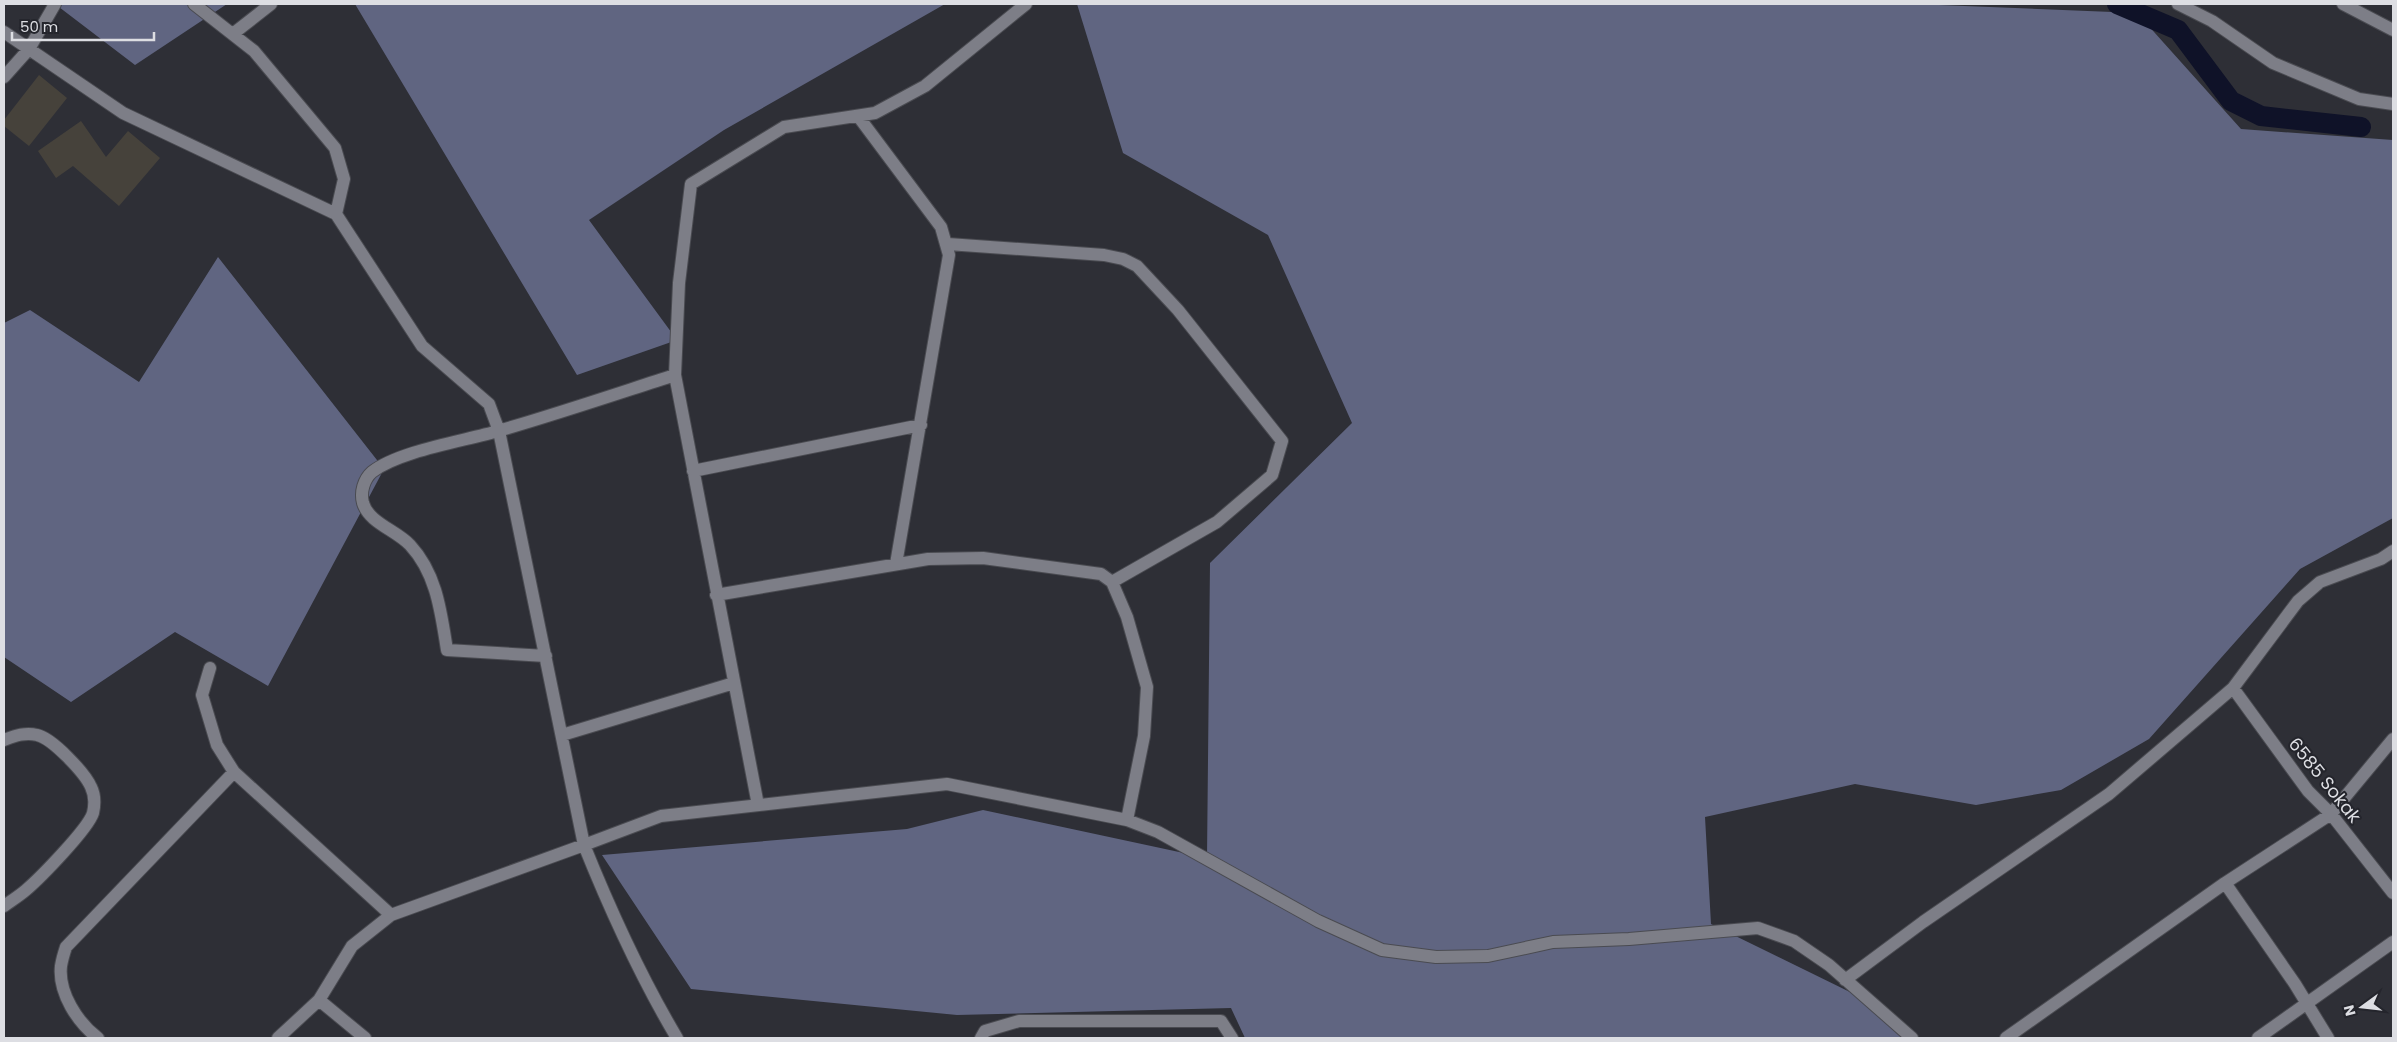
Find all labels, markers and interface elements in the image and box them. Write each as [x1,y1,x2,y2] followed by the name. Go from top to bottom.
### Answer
[12,10,155,42] scale bar
[20,16,58,37] text: 50 m
[2283,732,2368,828] street label: 6585 Sokak
[2337,982,2387,1032] north arrow
[2338,1003,2360,1018] text: N

